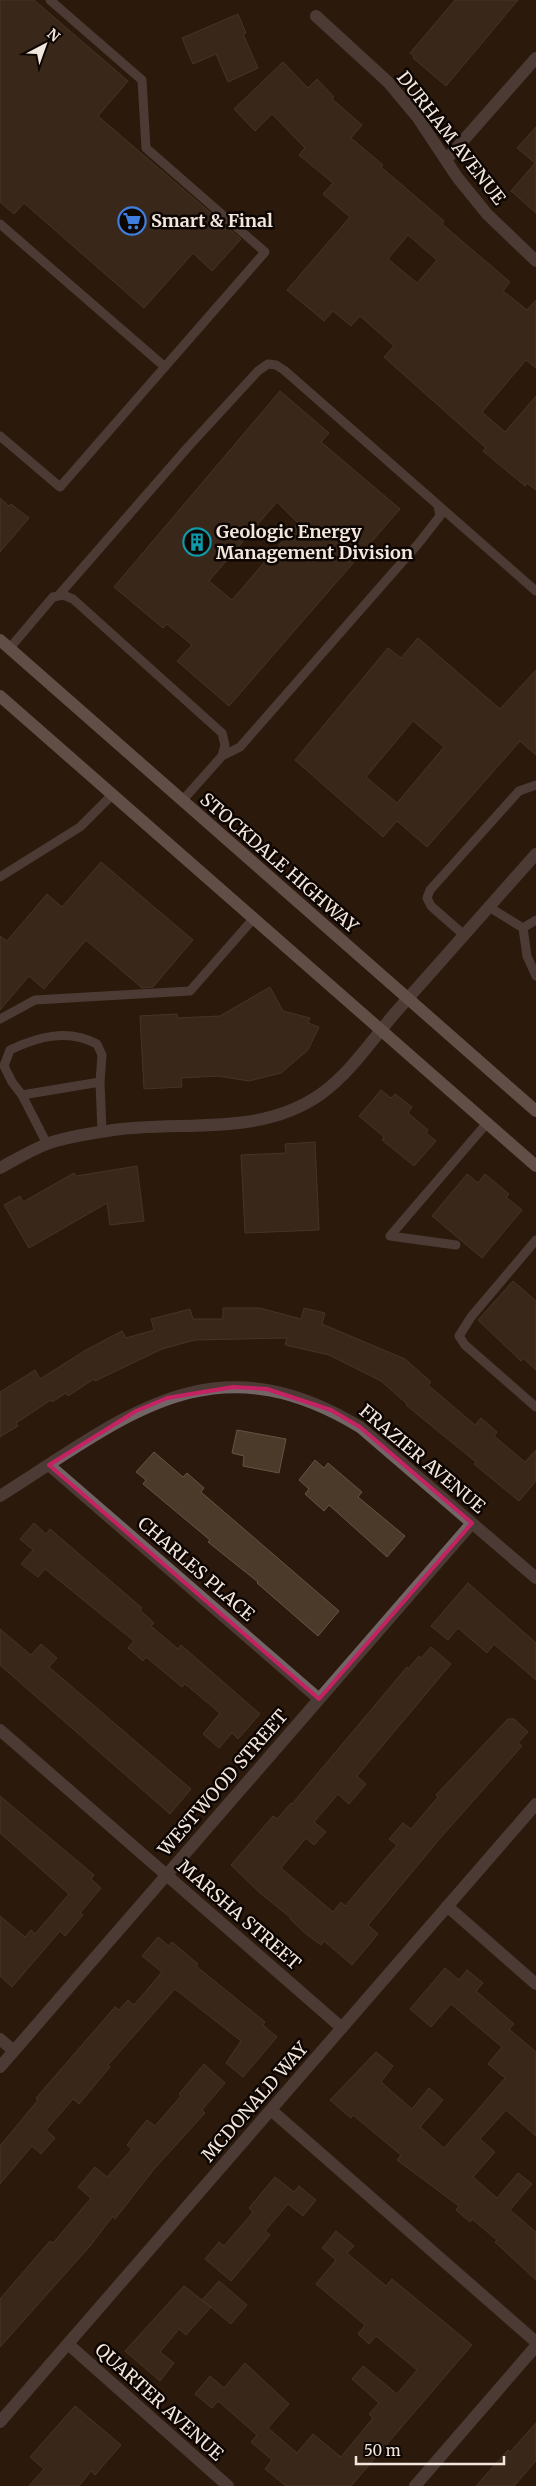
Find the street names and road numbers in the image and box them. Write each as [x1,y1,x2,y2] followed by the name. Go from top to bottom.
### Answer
[392,66,511,209] street label: DURHAM AVENUE
[196,788,363,938] street label: STOCKDALE HIGHWAY
[355,1399,490,1518] street label: FRAZIER AVENUE
[133,1512,260,1626] street label: CHARLES PLACE
[152,1704,293,1861] street label: WESTWOOD STREET
[173,1855,306,1975] street label: MARSHA STREET
[196,2037,313,2166] street label: MCDONALD WAY
[90,2338,229,2466] street label: QUARTER AVENUE

